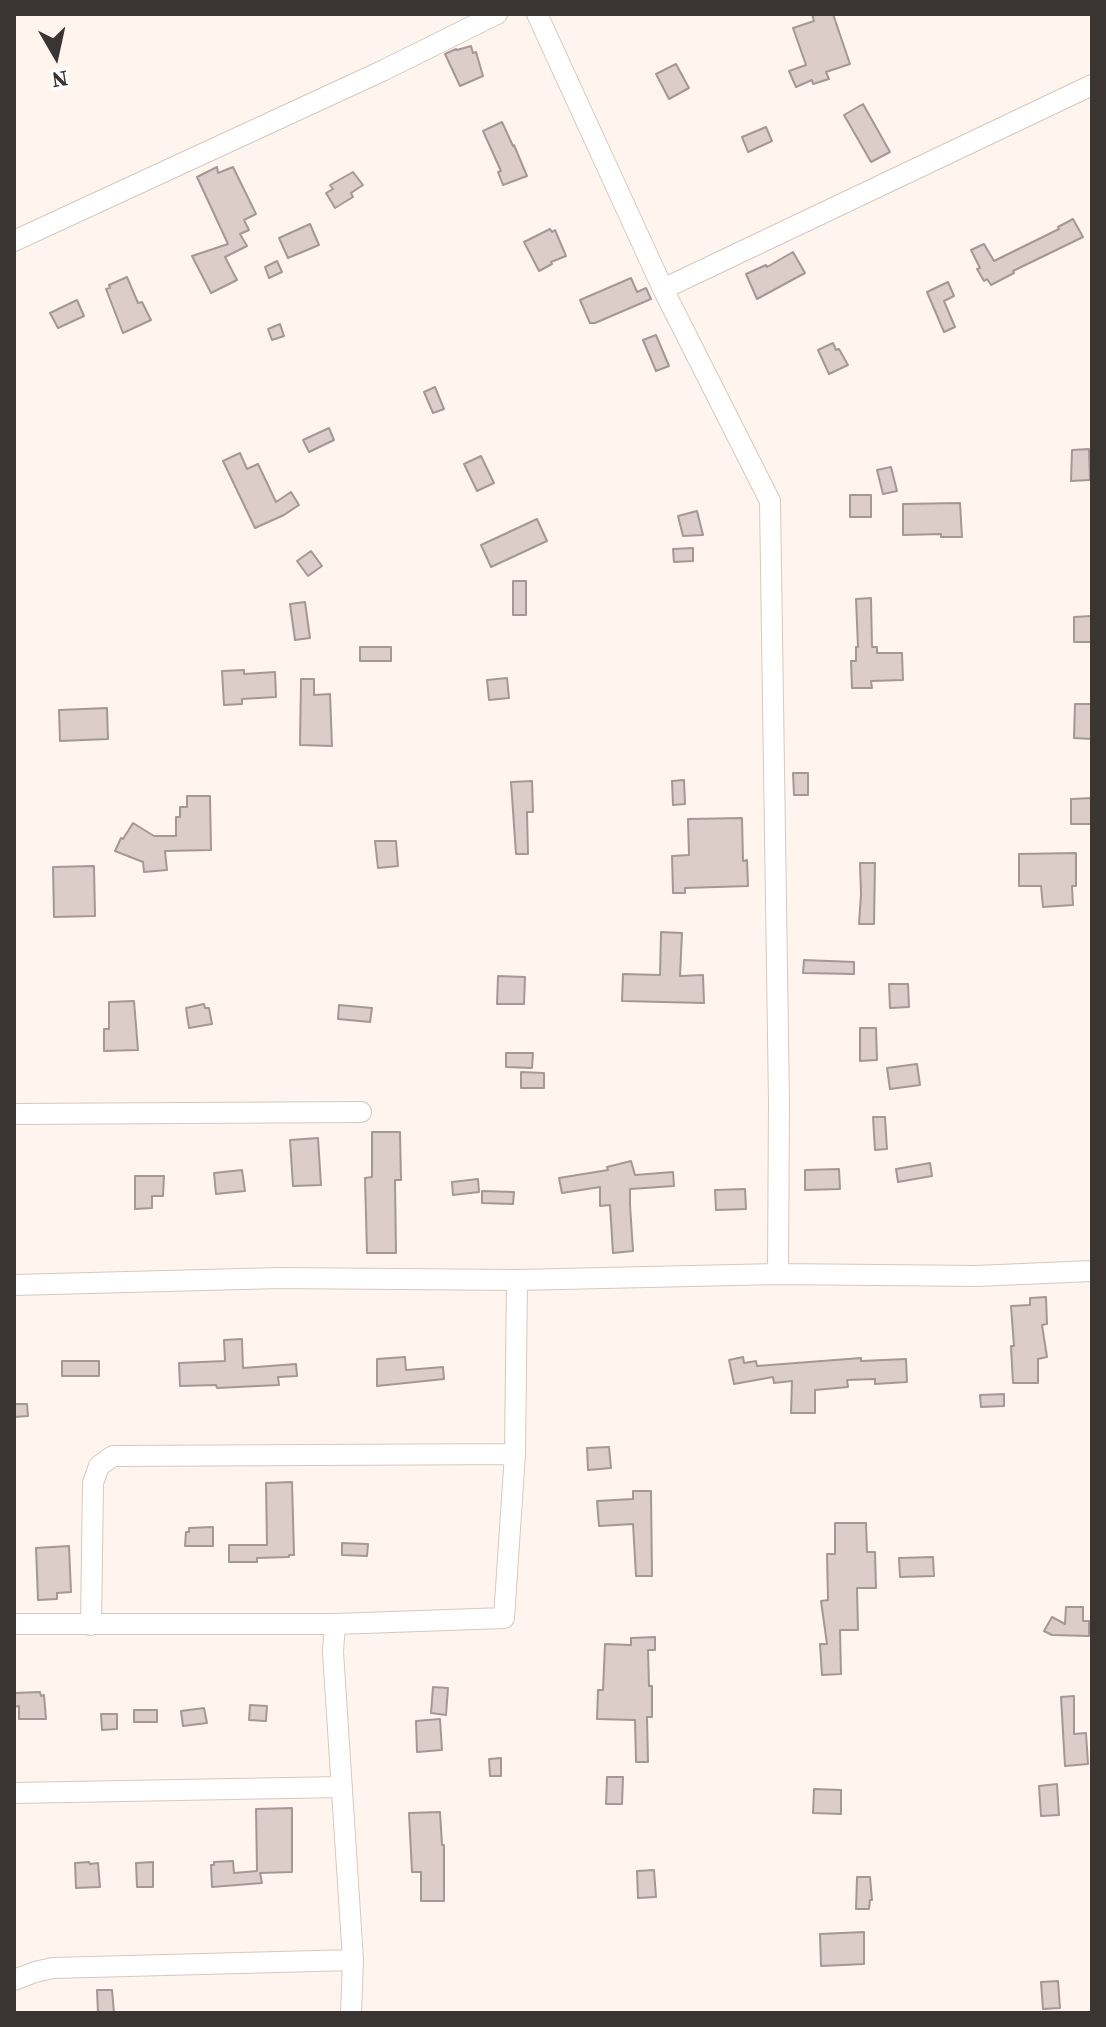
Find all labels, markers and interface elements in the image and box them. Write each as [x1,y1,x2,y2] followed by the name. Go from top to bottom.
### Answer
[16,16,96,96] north arrow
[49,64,70,96] text: N

